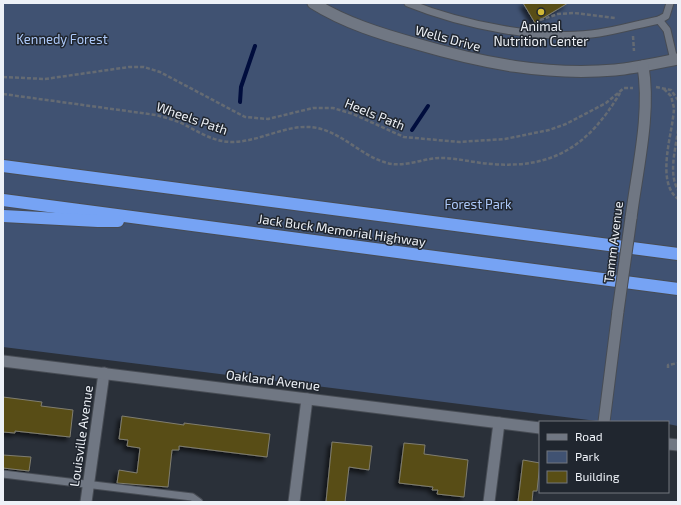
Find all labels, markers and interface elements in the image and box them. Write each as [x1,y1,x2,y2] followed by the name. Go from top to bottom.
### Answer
[536,7,546,17] marker: Animal Nutrition Center
[493,18,589,49] place label: Animal Nutrition Center
[413,22,483,54] street label: Wells Drive
[16,31,108,47] park label: Kennedy Forest
[343,95,407,133] street label: Heels Path
[154,98,230,138] street label: Wheels Path
[444,196,512,212] park label: Forest Park
[600,200,626,284] street label: Tamm Avenue
[257,210,427,250] street label: Jack Buck Memorial Highway
[225,366,321,394] street label: Oakland Avenue
[66,384,96,488] street label: Louisville Avenue
[539,421,669,493] legend
[575,429,603,443] text: Road
[575,449,600,463] text: Park
[575,469,620,483] text: Building

